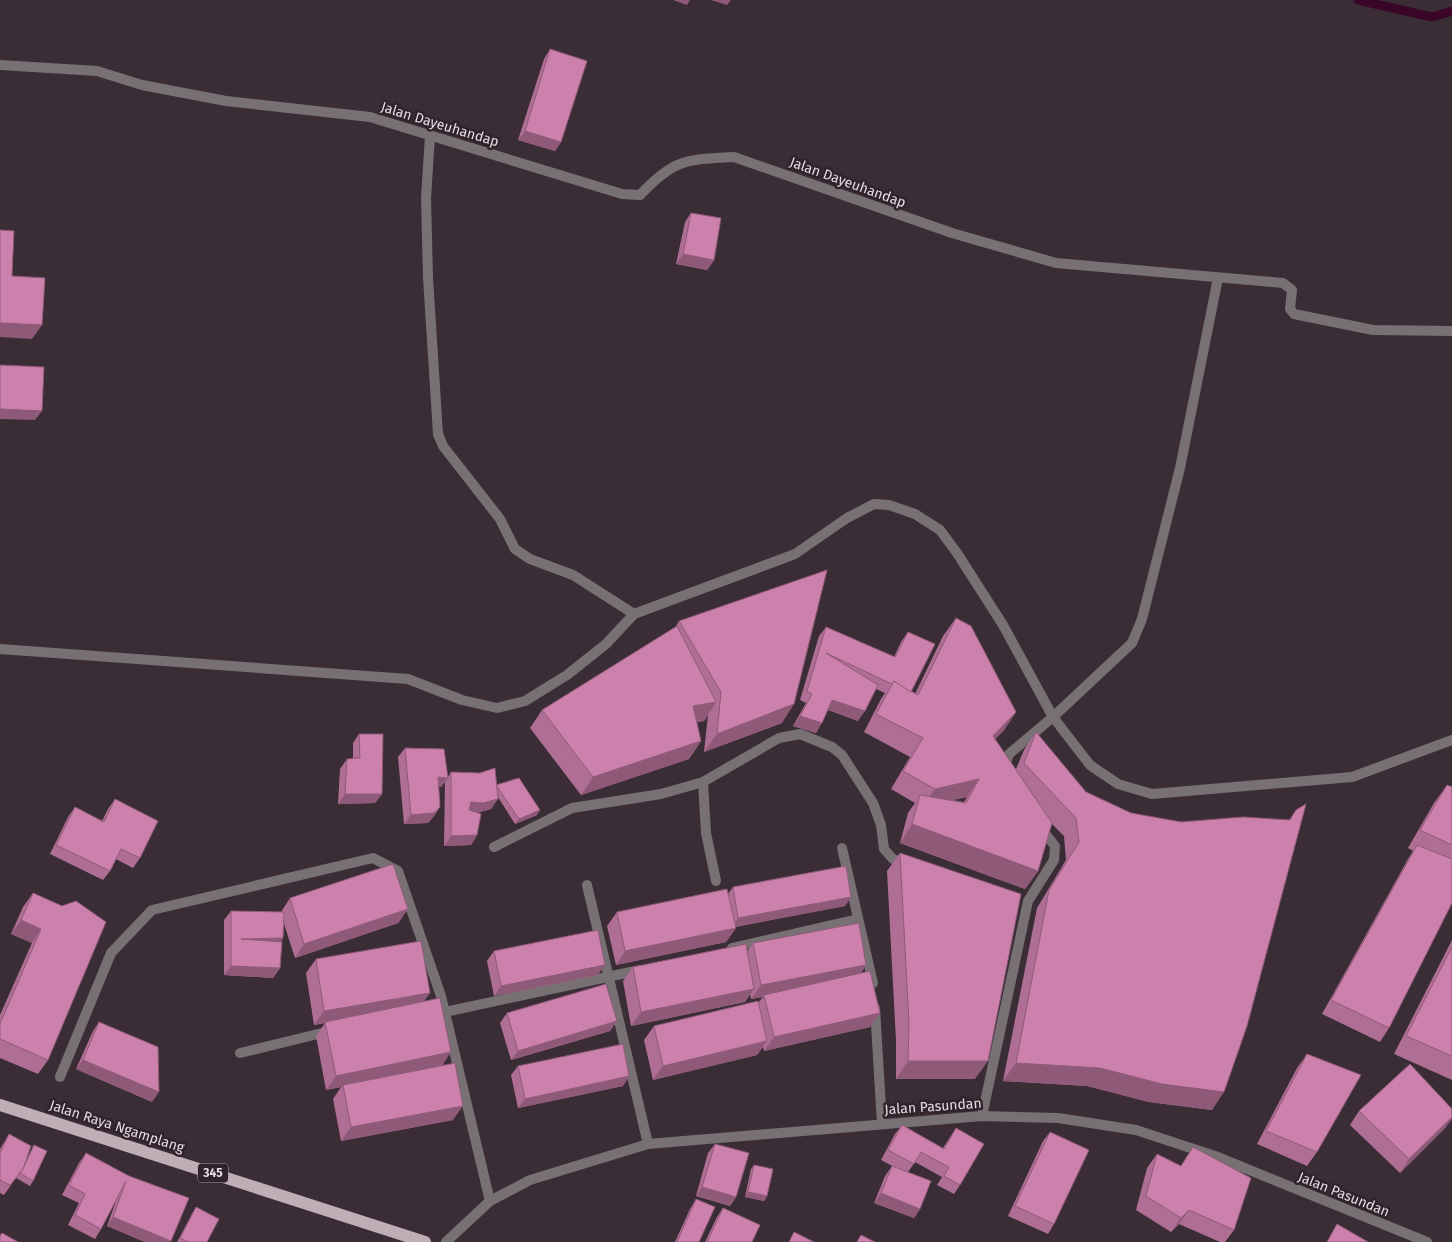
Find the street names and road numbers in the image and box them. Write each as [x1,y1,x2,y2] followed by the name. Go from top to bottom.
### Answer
[379,98,501,151] street label: Jalan Dayeuhandap
[787,154,908,211] street label: Jalan Dayeuhandap
[884,1095,982,1118] street label: Jalan Pasundan
[47,1097,187,1157] street label: Jalan Raya Ngamplang
[198,1164,228,1182] road number: 345
[1296,1168,1392,1221] street label: Jalan Pasundan

